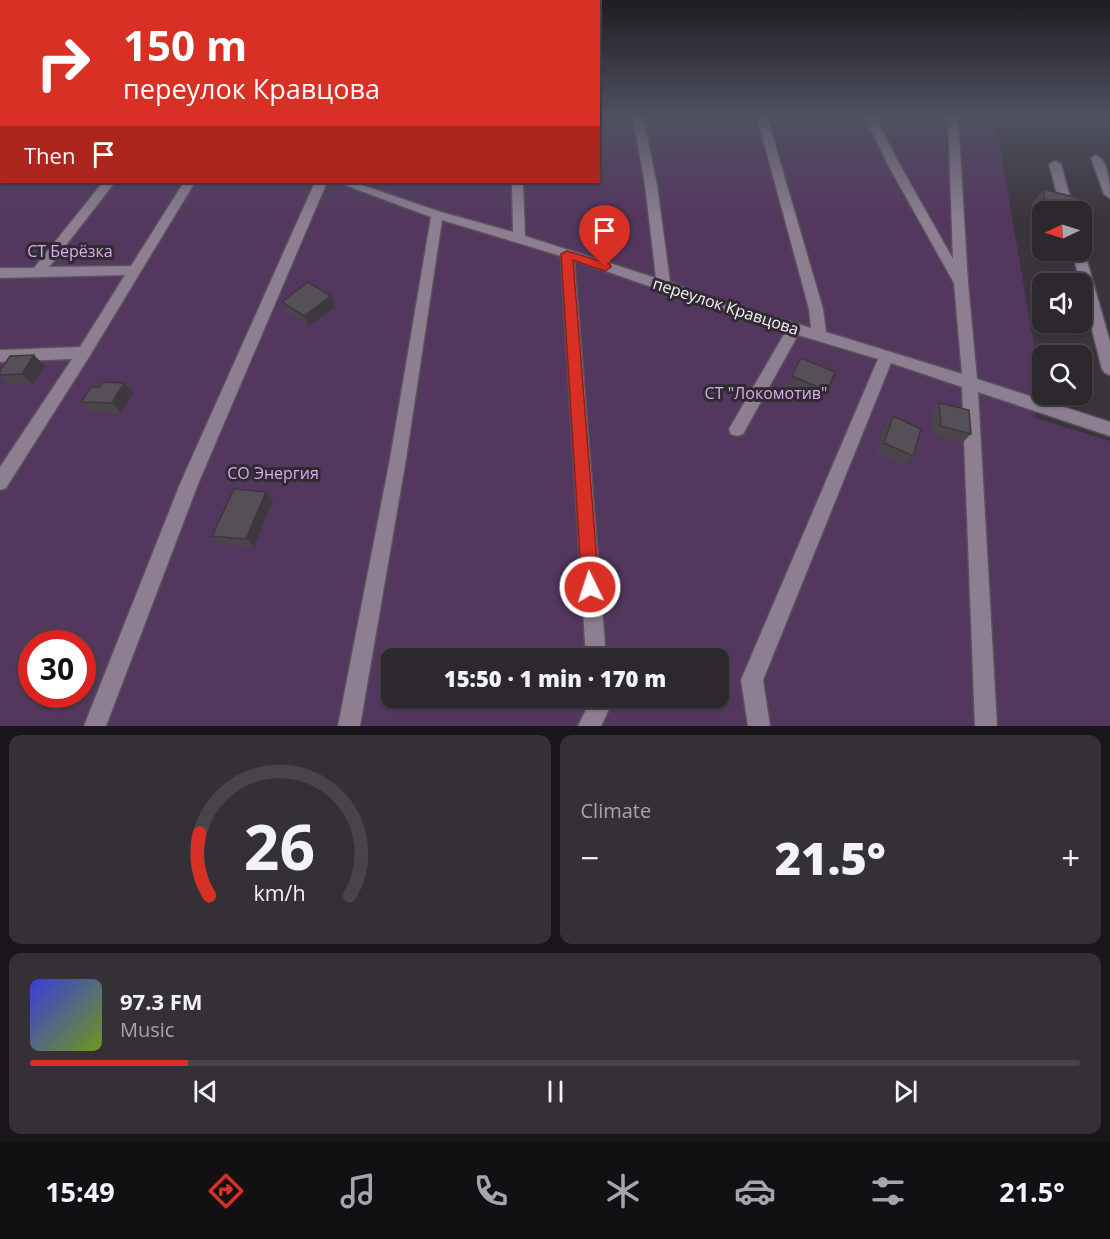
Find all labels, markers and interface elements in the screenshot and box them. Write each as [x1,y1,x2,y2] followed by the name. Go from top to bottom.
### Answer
[123,16,247,73] text: 150 m
[24,24,102,102] icon: right
[123,70,380,107] text: переулок Кравцова
[87,138,120,171] icon: arrive
[24,140,75,170] text: Then
[1032,201,1092,261] north arrow
[1032,201,1092,405] map controls
[579,205,630,267] pin
[588,214,621,247] icon: arrive
[27,240,113,262] park label: СТ Берёзка
[650,272,802,340] street label: переулок Кравцова
[1032,273,1092,333] button: sound
[1032,345,1092,405] button: search
[705,382,827,404] park label: СТ "Локомотив"
[227,462,319,484] park label: СО Энергия
[558,555,622,619] position arrow
[18,630,96,708] speed limit sign: 30
[444,663,666,693] text: 15:50 · 1 min · 170 m
[581,797,651,824] text: Climate
[244,803,315,888] text: 26
[775,827,886,888] text: 21.5°
[581,835,599,880] text: −
[1061,835,1080,880] text: +
[254,879,306,908] text: km/h
[120,986,203,1016] text: 97.3 FM
[120,1016,174,1043] text: Music
[189,1075,222,1108] icon: previous
[539,1075,572,1108] icon: pause
[889,1075,922,1108] icon: next
[205,1170,247,1212] icon: directions
[337,1170,379,1212] icon: music
[470,1170,512,1212] icon: phone
[602,1170,644,1212] icon: climate
[734,1170,776,1212] icon: car
[867,1170,909,1212] icon: filters
[45,1173,115,1210] text: 15:49
[999,1173,1065,1210] text: 21.5°

